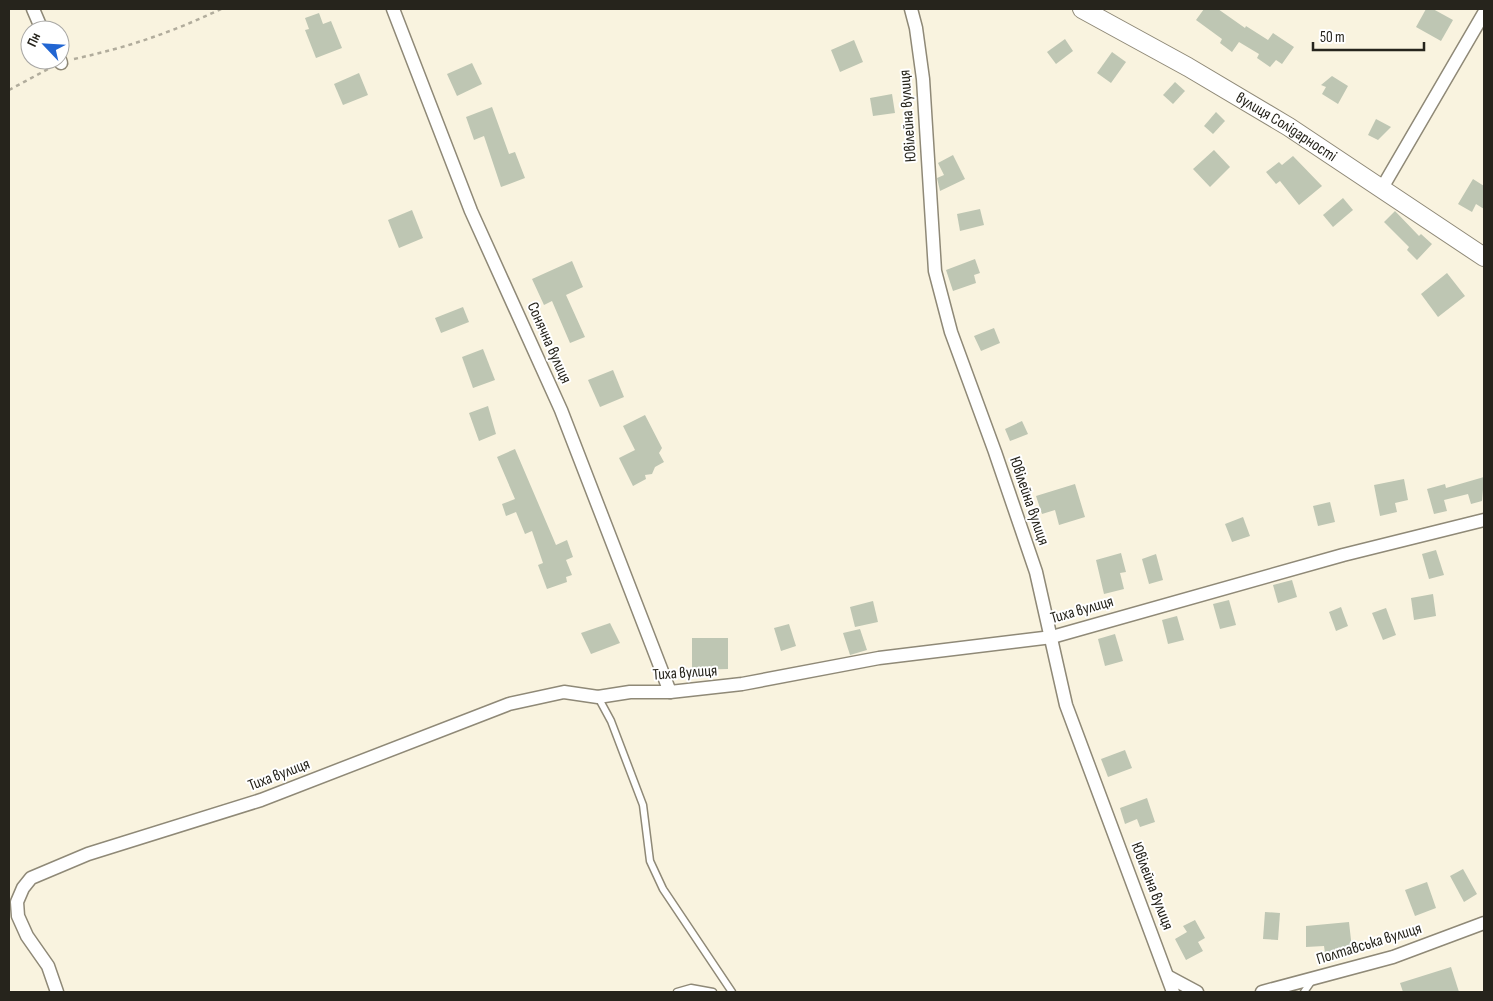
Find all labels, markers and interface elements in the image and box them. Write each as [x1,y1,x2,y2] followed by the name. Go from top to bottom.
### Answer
[20,20,70,70] north arrow
[1313,20,1424,52] scale bar
[1320,28,1345,47] text: 50 m
[23,30,44,49] text: Пн
[895,69,921,163] street label: Ювілейна вулиця
[1232,88,1341,166] street label: вулиця Солідарності
[523,299,575,387] street label: Сонячна вулиця
[1005,454,1053,548] street label: Ювілейна вулиця
[1048,592,1116,628] street label: Тиха вулиця
[652,661,718,685] street label: Тиха вулиця
[245,755,313,795] street label: Тиха вулиця
[1127,839,1177,933] street label: Ювілейна вулиця
[1314,919,1424,969] street label: Полтавська вулиця

